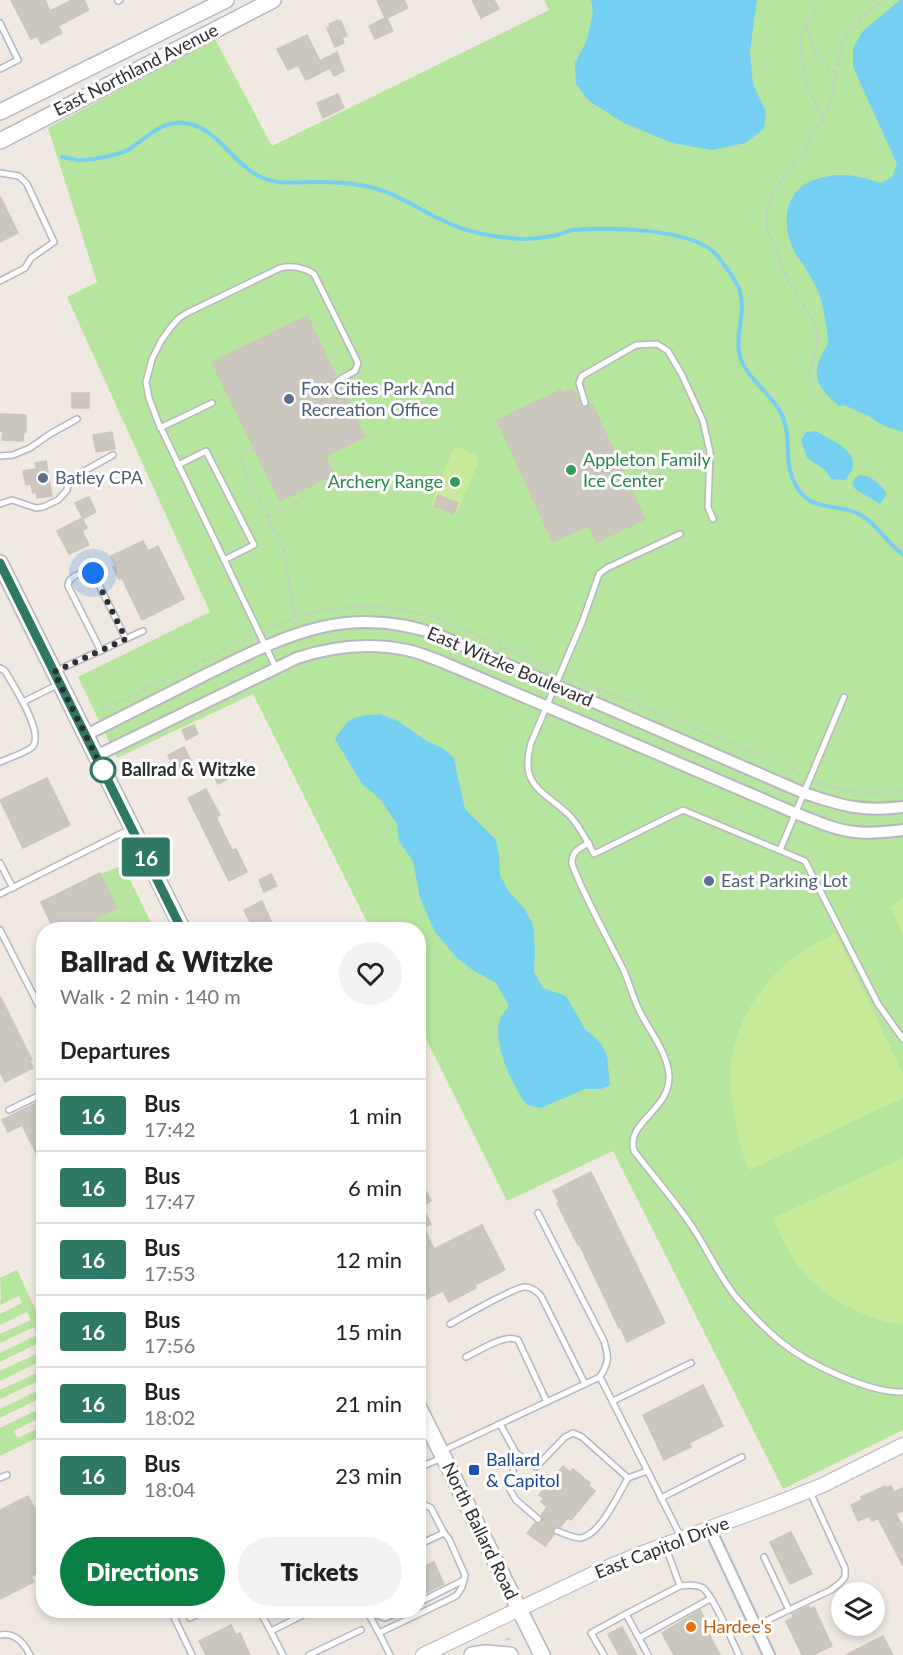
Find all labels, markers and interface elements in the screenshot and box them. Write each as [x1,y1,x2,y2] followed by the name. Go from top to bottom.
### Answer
[50,18,222,120] street label: East Northland Avenue
[301,377,455,420] place label: Fox Cities Park And Recreation Office
[282,392,296,406] marker: Fox Cities Park And Recreation Office
[583,448,712,491] place label: Appleton Family Ice Center
[564,463,578,477] marker: Appleton Family Ice Center
[55,466,144,488] place label: Batley CPA
[328,470,443,492] place label: Archery Range
[36,471,50,485] marker: Batley CPA
[448,475,462,489] marker: Archery Range
[78,558,108,588] your location
[424,621,596,711] street label: East Witzke Boulevard
[90,757,116,783] marker: Ballrad & Witzke
[121,758,256,780] place label: Ballrad & Witzke
[119,838,173,876] line badge: 16
[134,845,158,870] text: 16
[721,869,848,891] place label: East Parking Lot
[702,874,716,888] marker: East Parking Lot
[339,942,402,1005] button: heart
[60,944,273,978] text: Ballrad & Witzke
[60,984,241,1008] text: Walk · 2 min · 140 m
[60,1037,170,1064] text: Departures
[144,1090,180,1117] text: Bus
[348,1102,402,1129] text: 1 min
[81,1103,105,1128] text: 16
[144,1117,195,1141] text: 17:42
[144,1162,180,1189] text: Bus
[348,1174,402,1201] text: 6 min
[81,1175,105,1200] text: 16
[144,1189,195,1213] text: 17:47
[144,1234,180,1261] text: Bus
[335,1246,402,1273] text: 12 min
[81,1247,105,1272] text: 16
[144,1261,195,1285] text: 17:53
[144,1306,180,1333] text: Bus
[335,1318,402,1345] text: 15 min
[81,1319,105,1344] text: 16
[144,1333,195,1357] text: 17:56
[144,1378,180,1405] text: Bus
[335,1390,402,1417] text: 21 min
[81,1391,105,1416] text: 16
[144,1405,195,1429] text: 18:02
[486,1448,560,1491] place label: Ballard & Capitol
[144,1450,180,1477] text: Bus
[438,1458,524,1603] street label: North Ballard Road
[335,1462,402,1489] text: 23 min
[81,1463,105,1488] text: 16
[467,1463,481,1477] marker: Ballard & Capitol
[144,1477,195,1501] text: 18:04
[591,1511,732,1583] street label: East Capitol Drive
[60,1537,225,1606] button: Directions
[237,1537,402,1606] button: Tickets
[831,1582,885,1636] map controls
[831,1582,885,1636] button: layers
[703,1615,772,1637] place label: Hardee's
[684,1620,698,1634] marker: Hardee's

